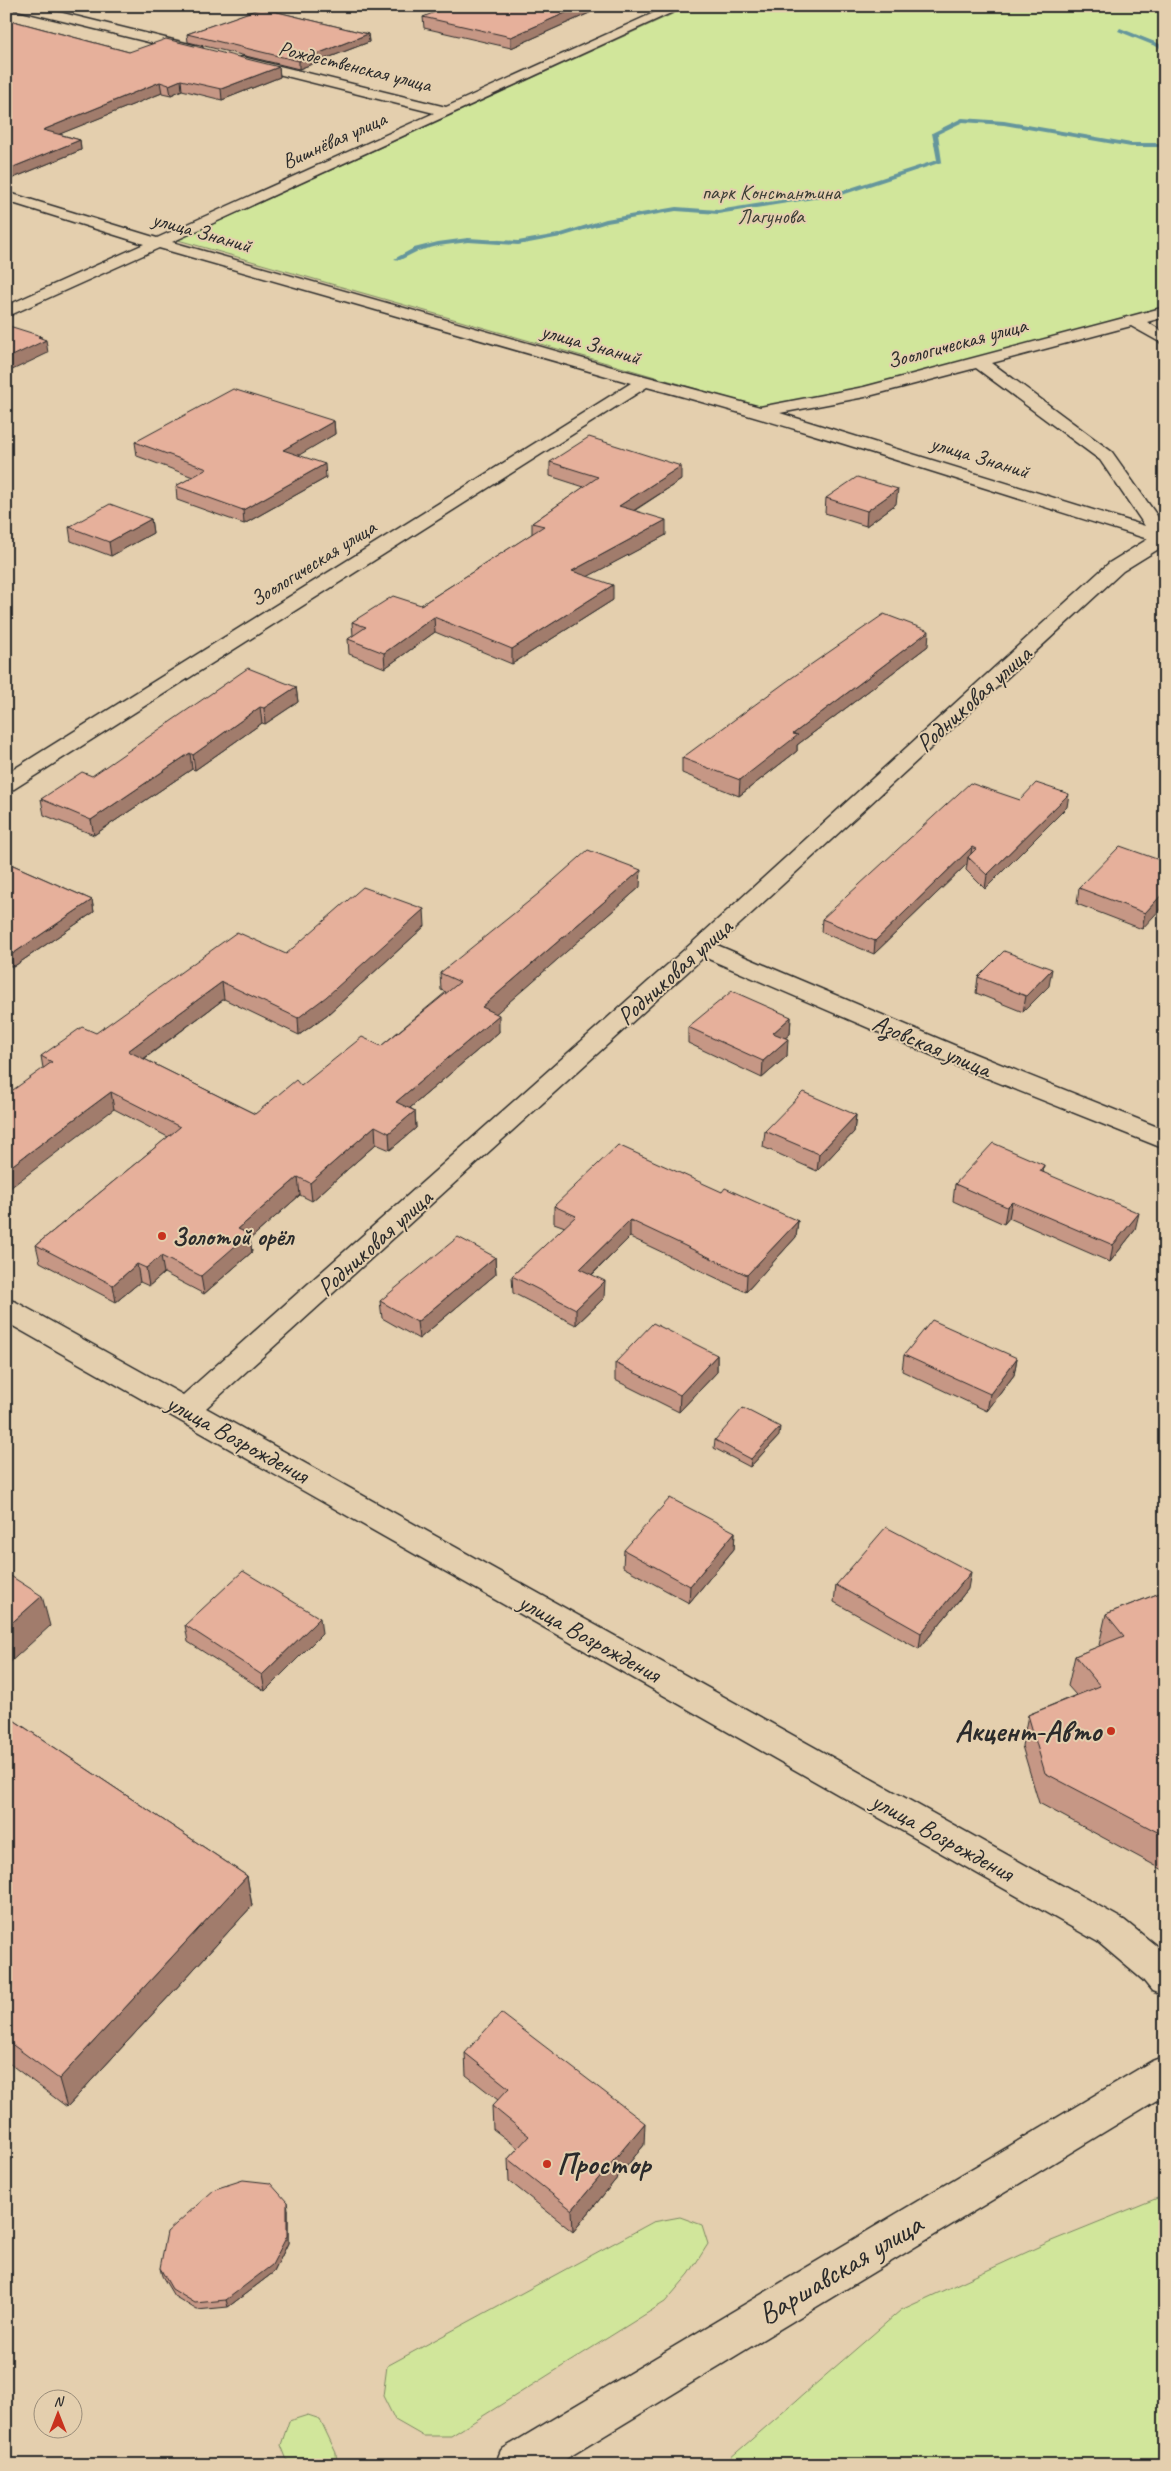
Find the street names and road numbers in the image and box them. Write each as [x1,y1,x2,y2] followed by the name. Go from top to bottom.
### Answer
[276,34,435,98] street label: Рождественская улица
[278,105,392,175] street label: Вишнёвая улица
[148,205,256,259] street label: улица Знаний
[884,311,1031,374] street label: Зоологическая улица
[537,317,645,371] street label: улица Знаний
[926,429,1034,485] street label: улица Знаний
[245,513,382,612] street label: Зоологическая улица
[909,637,1040,759] street label: Родниковая улица
[610,910,741,1032] street label: Родниковая улица
[867,1007,998,1087] street label: Азовская улица
[310,1181,441,1303] street label: Родниковая улица
[159,1386,316,1492] street label: улица Возрождения
[511,1585,668,1691] street label: улица Возрождения
[864,1784,1021,1890] street label: улица Возрождения
[751,2204,931,2333] street label: Варшавская улица

